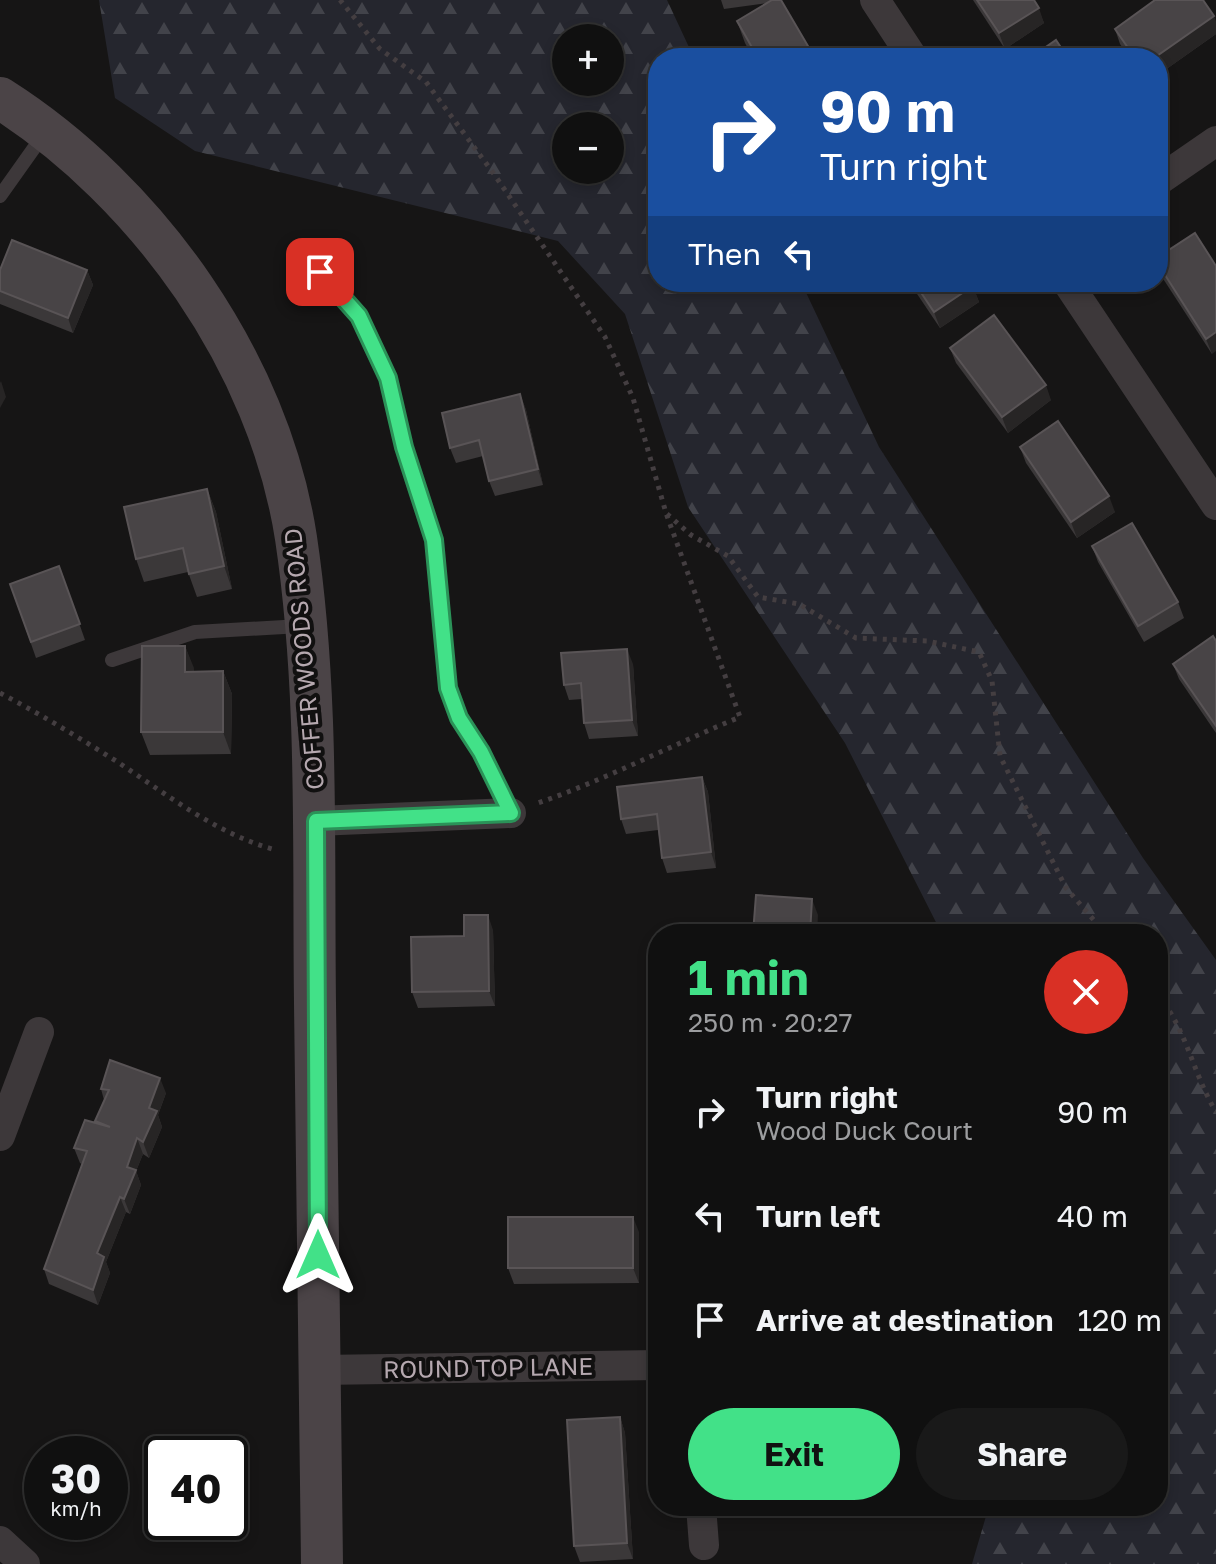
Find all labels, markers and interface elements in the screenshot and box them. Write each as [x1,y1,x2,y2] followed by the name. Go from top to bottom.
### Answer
[552,24,624,184] map controls
[552,24,624,96] button: +
[820,77,955,144] text: 90 m
[688,80,792,184] icon: right
[552,112,624,184] button: −
[820,145,988,188] text: Turn right
[777,232,821,276] icon: left
[688,236,761,272] text: Then
[286,238,354,306] pin
[298,250,342,294] icon: arrive
[277,527,329,791] street label: COFFER WOODS ROAD
[688,948,809,1006] text: 1 min
[1044,950,1128,1034] button: close
[688,1007,852,1038] text: 250 m · 20:27
[756,1079,898,1115] text: Turn right
[688,1090,732,1134] icon: right
[1057,1094,1128,1130] text: 90 m
[756,1115,973,1146] text: Wood Duck Court
[688,1194,732,1238] icon: left
[756,1198,881,1234] text: Turn left
[1057,1198,1128,1234] text: 40 m
[276,1213,360,1297] position arrow
[688,1298,732,1342] icon: arrive
[756,1302,1053,1338] text: Arrive at destination
[1077,1302,1162,1338] text: 120 m
[383,1351,593,1383] street label: ROUND TOP LANE
[688,1408,900,1500] button: Exit
[916,1408,1128,1500] button: Share
[144,1436,248,1540] speed limit sign: 40
[51,1454,101,1502] text: 30
[51,1496,101,1520] text: km/h

